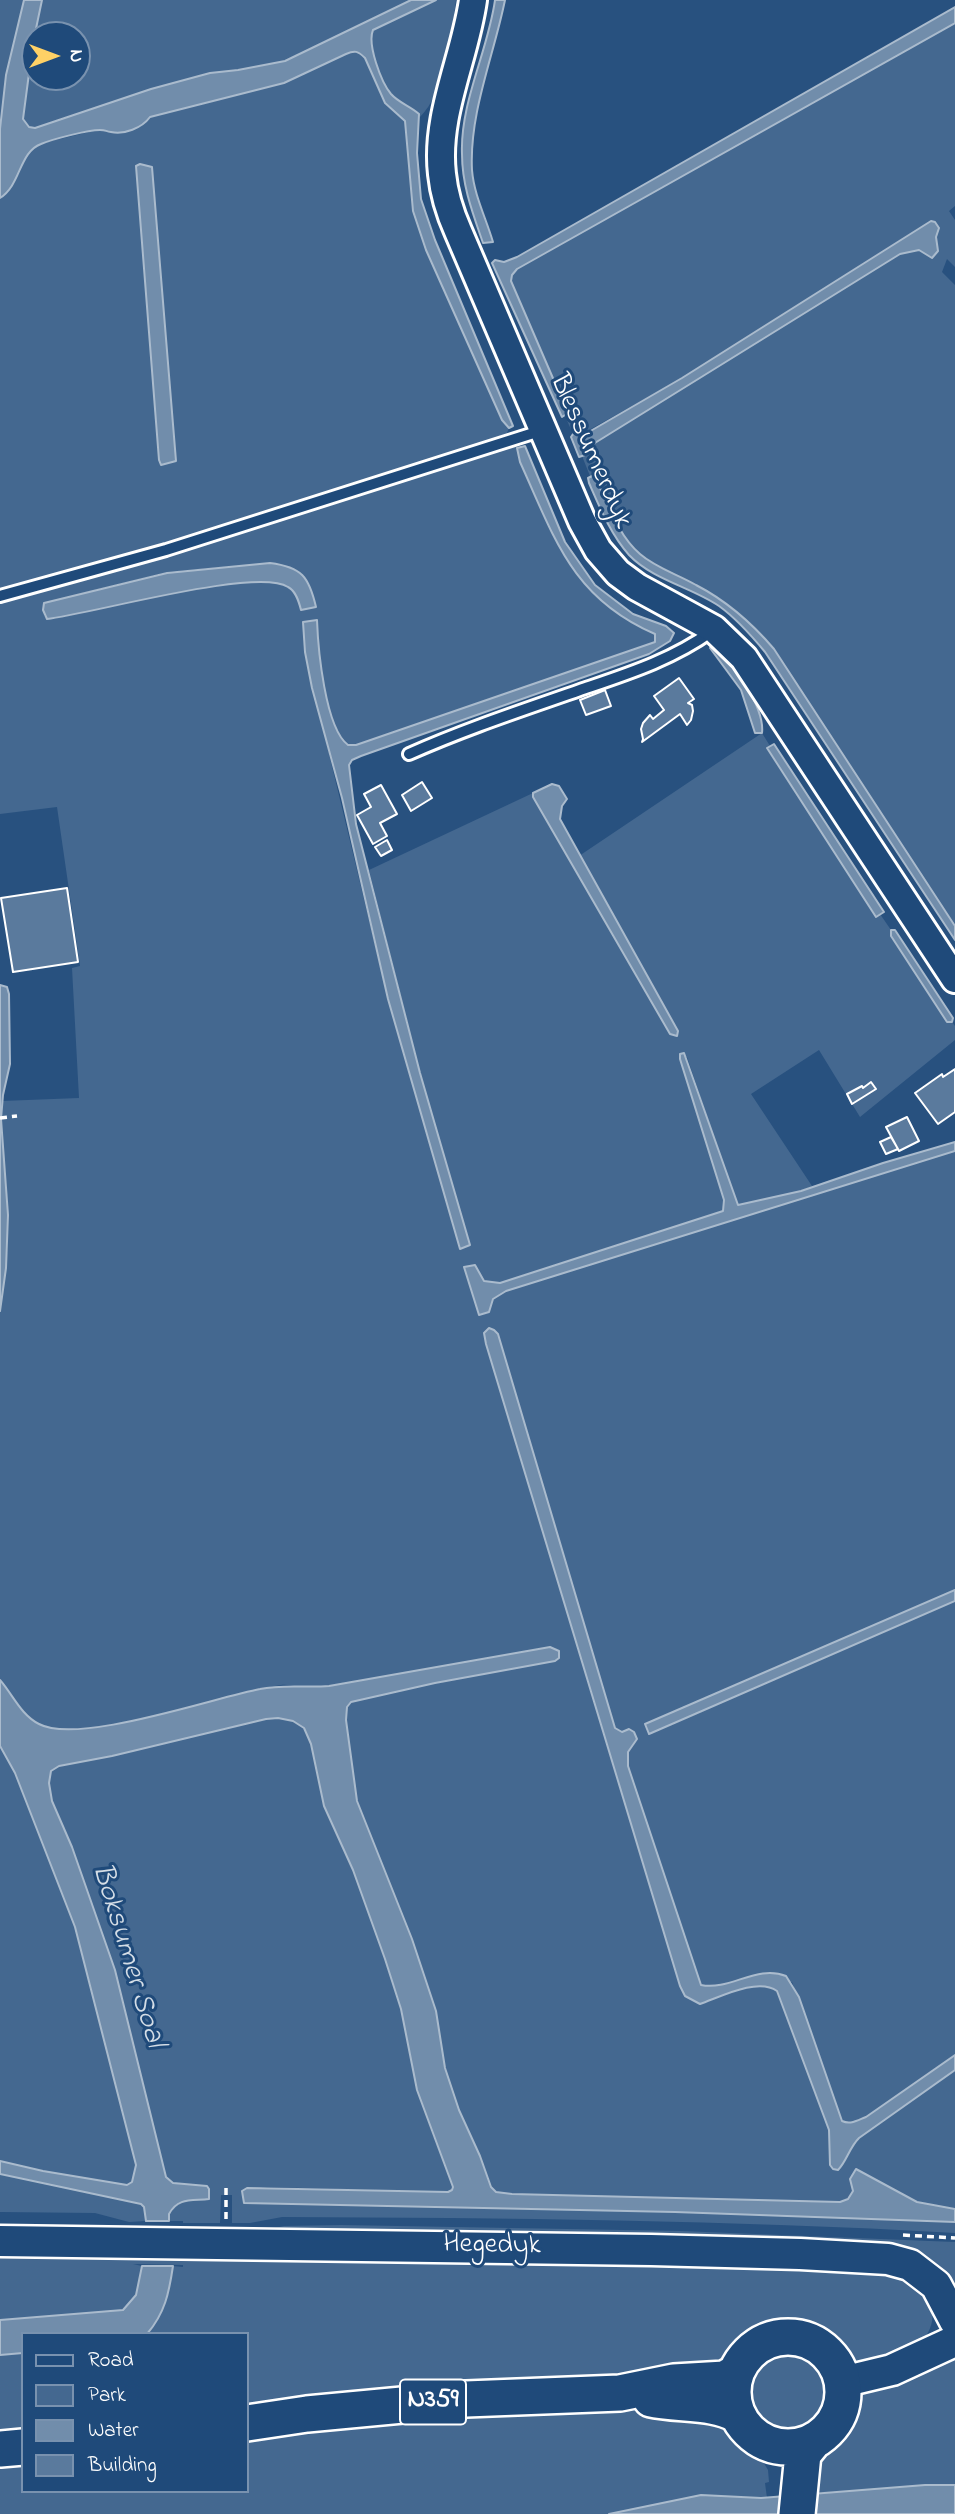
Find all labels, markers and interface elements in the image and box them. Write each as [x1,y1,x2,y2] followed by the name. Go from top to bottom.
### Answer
[21,21,91,91] north arrow
[62,50,89,62] text: N
[540,370,638,534] street label: Blessumerdyk
[81,1860,171,2052] water label: Boksumer Soal
[443,2229,541,2265] street label: Hegedyk
[21,2332,248,2493] legend
[88,2346,134,2376] text: Road
[400,2380,466,2424] road number: N359
[88,2381,126,2411] text: Park
[88,2416,139,2446] text: Water
[88,2451,157,2481] text: Building

